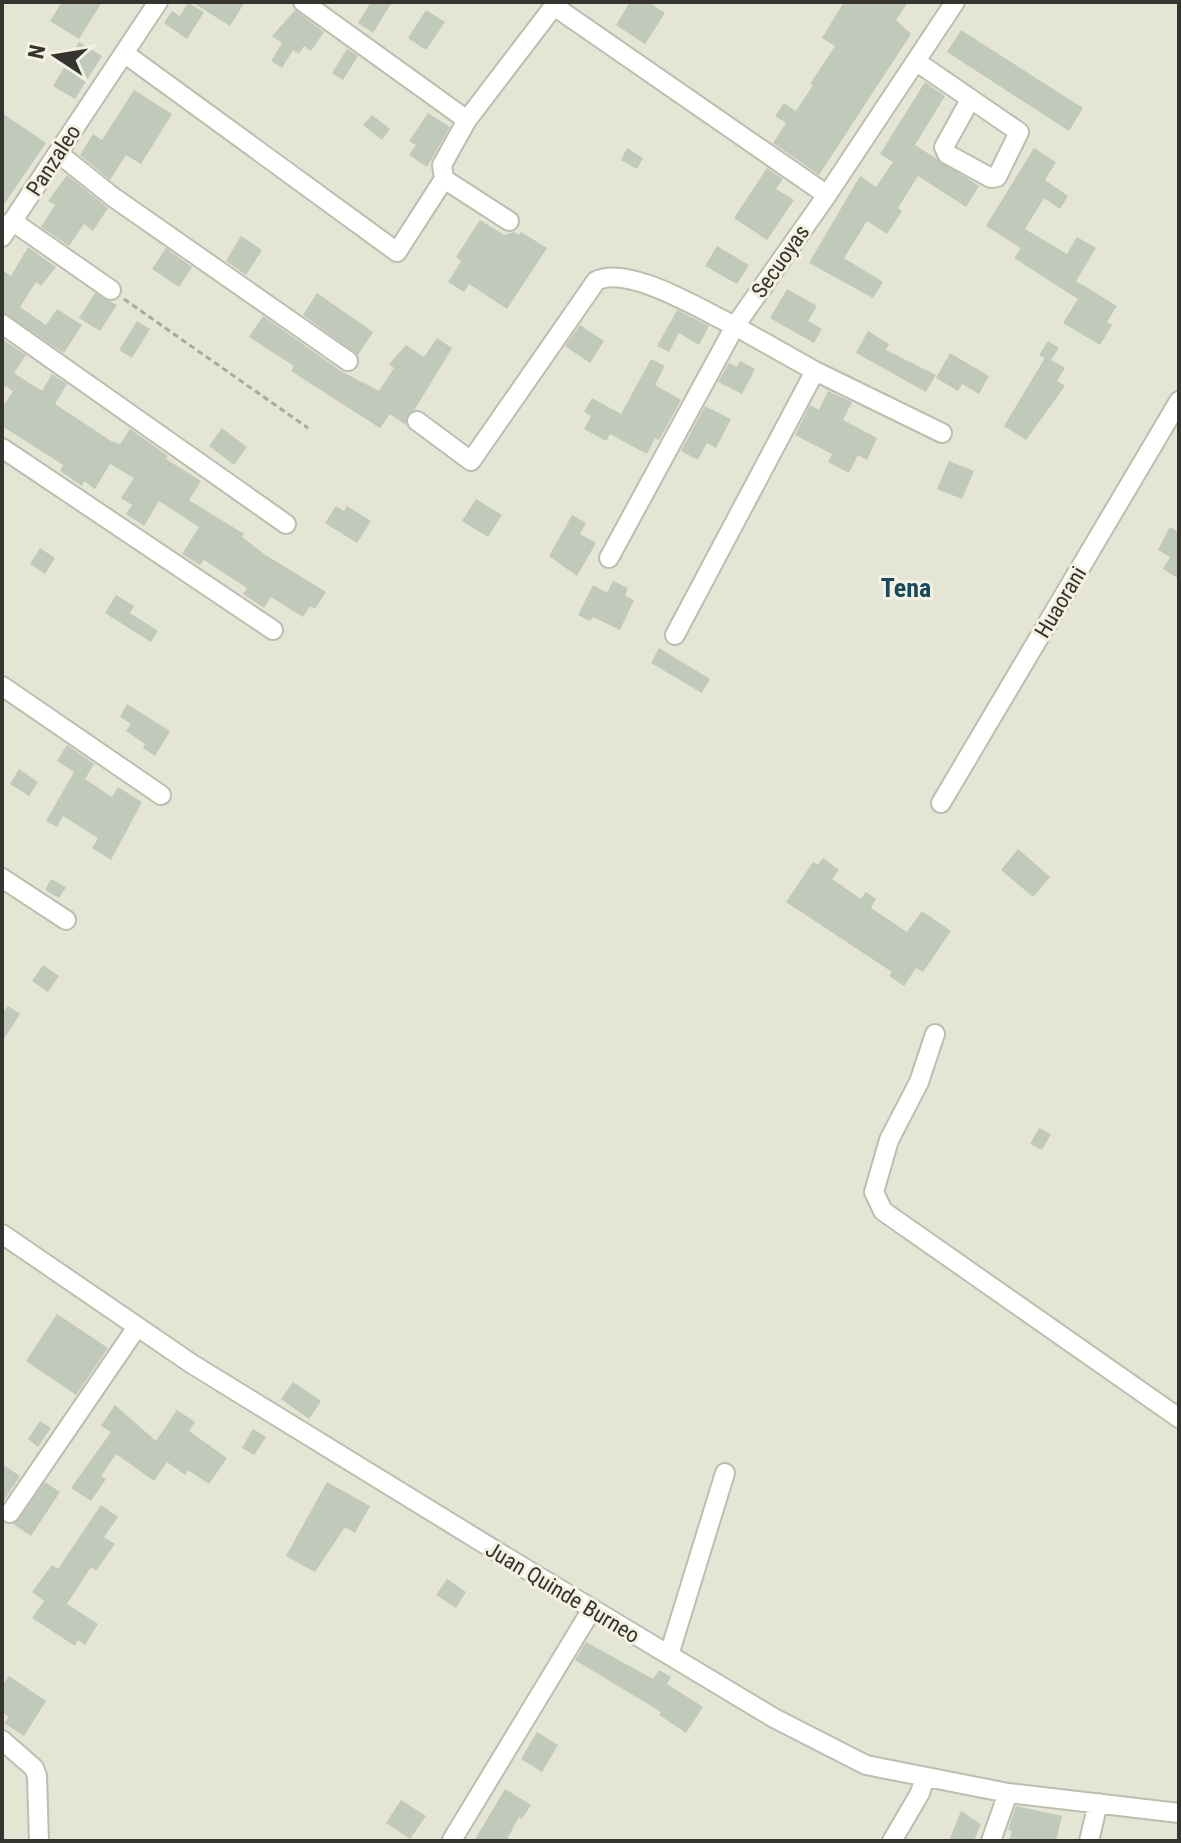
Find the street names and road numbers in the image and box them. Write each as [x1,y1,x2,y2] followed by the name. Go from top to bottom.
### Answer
[21,120,86,201] street label: Panzaleo
[746,220,814,302] street label: Secuoyas
[1030,562,1091,642] street label: Huaorani
[481,1537,644,1648] street label: Juan Quinde Burneo

